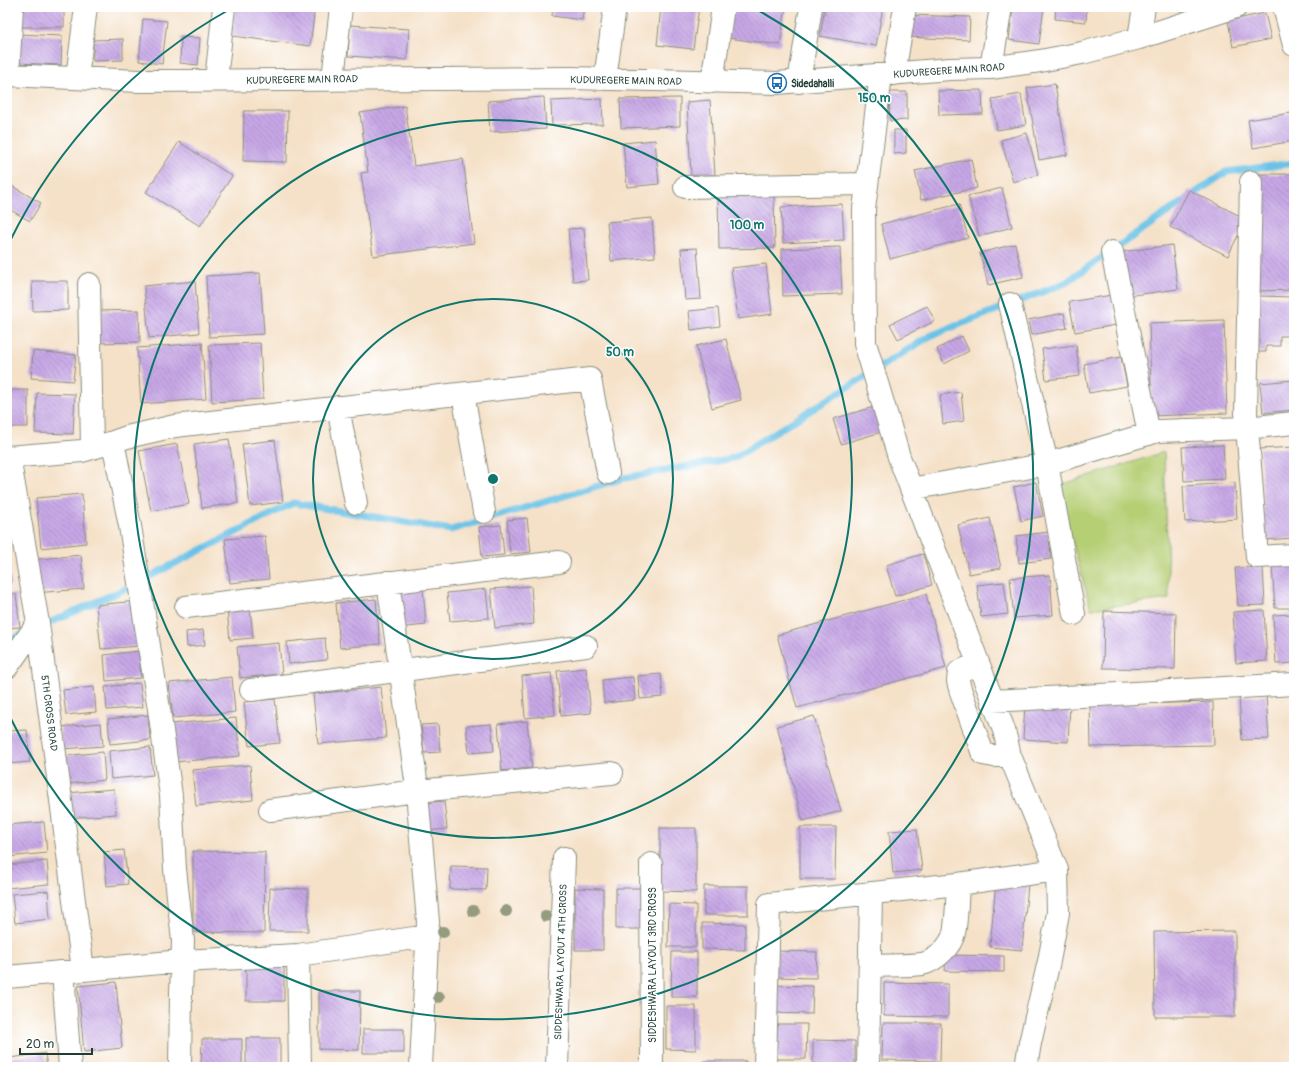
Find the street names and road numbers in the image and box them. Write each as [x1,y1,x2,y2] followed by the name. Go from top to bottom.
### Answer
[893,61,1005,81] street label: KUDUREGERE MAIN ROAD
[246,73,358,87] street label: KUDUREGERE MAIN ROAD
[570,74,682,88] street label: KUDUREGERE MAIN ROAD
[38,674,60,752] street label: 5TH CROSS ROAD
[552,884,570,1040] street label: SIDDESHWARA LAYOUT 4TH CROSS
[647,887,659,1043] street label: SIDDESHWARA LAYOUT 3RD CROSS

